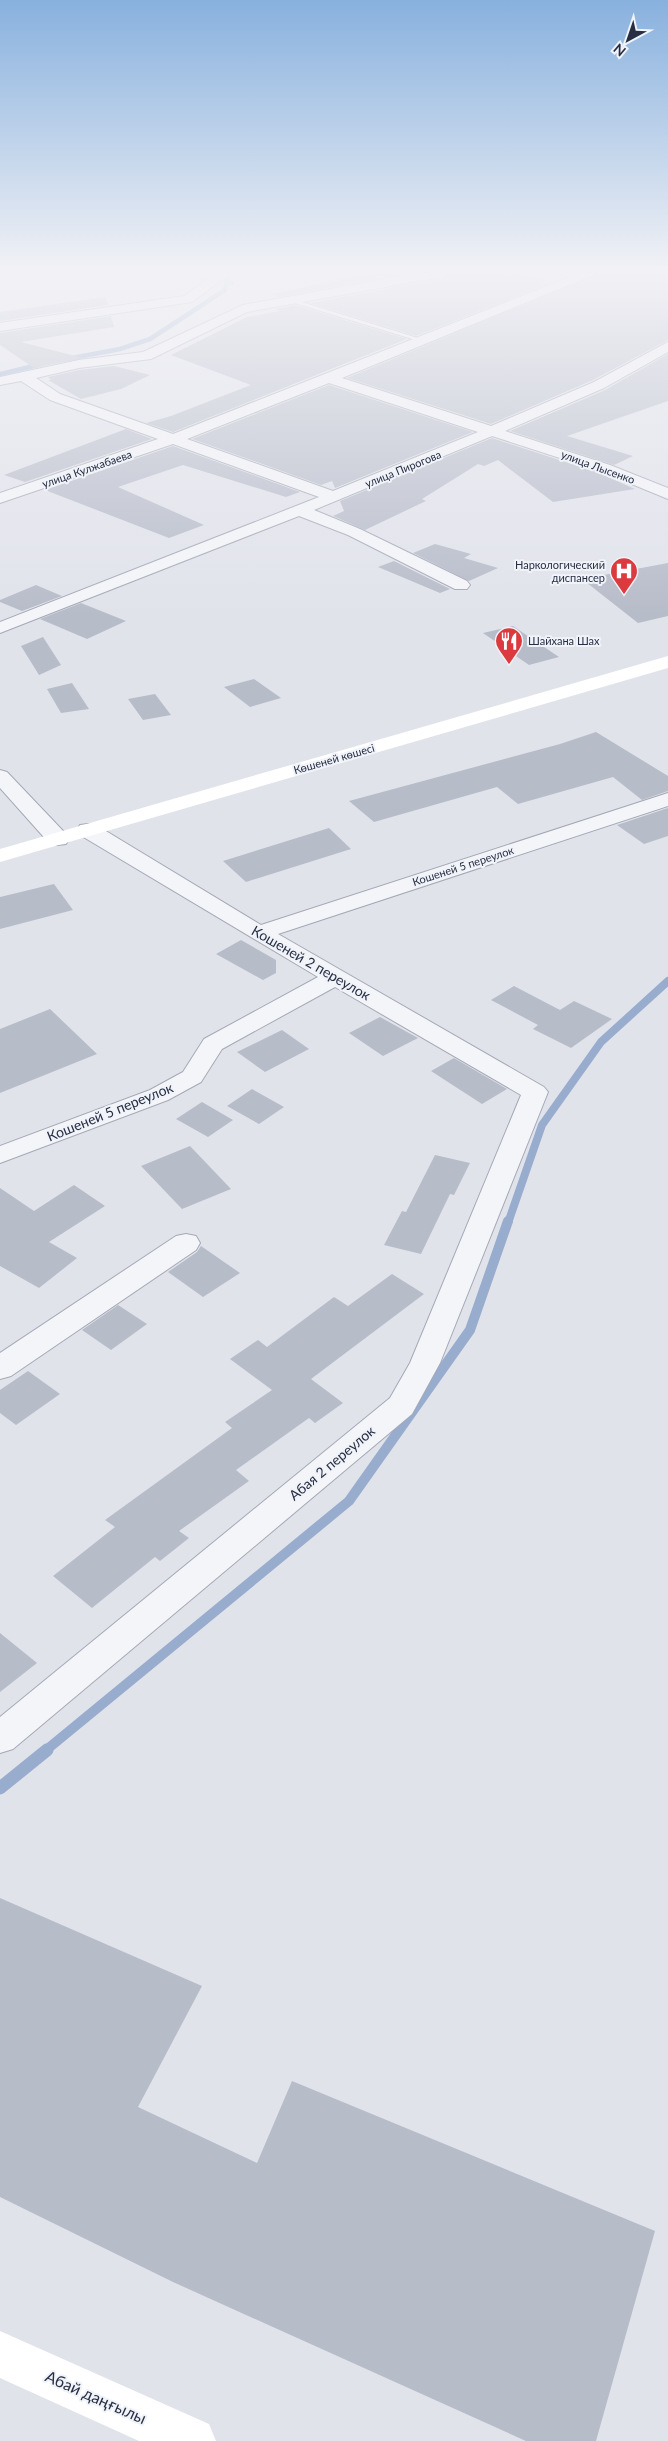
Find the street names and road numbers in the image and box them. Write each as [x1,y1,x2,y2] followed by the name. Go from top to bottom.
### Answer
[40,447,133,490] street label: улица Кулжабаева
[363,447,443,490] street label: улица Пирогова
[560,447,637,486] street label: улица Лысенко
[292,741,376,776] street label: Көшеней көшесі
[411,843,515,888] street label: Кошеней 5 переулок
[249,922,374,1004] street label: Кошеней 2 переулок
[44,1078,176,1145] street label: Кошеней 5 переулок
[285,1421,379,1503] street label: Абая 2 переулок
[43,2366,150,2427] street label: Абай даңғылы

